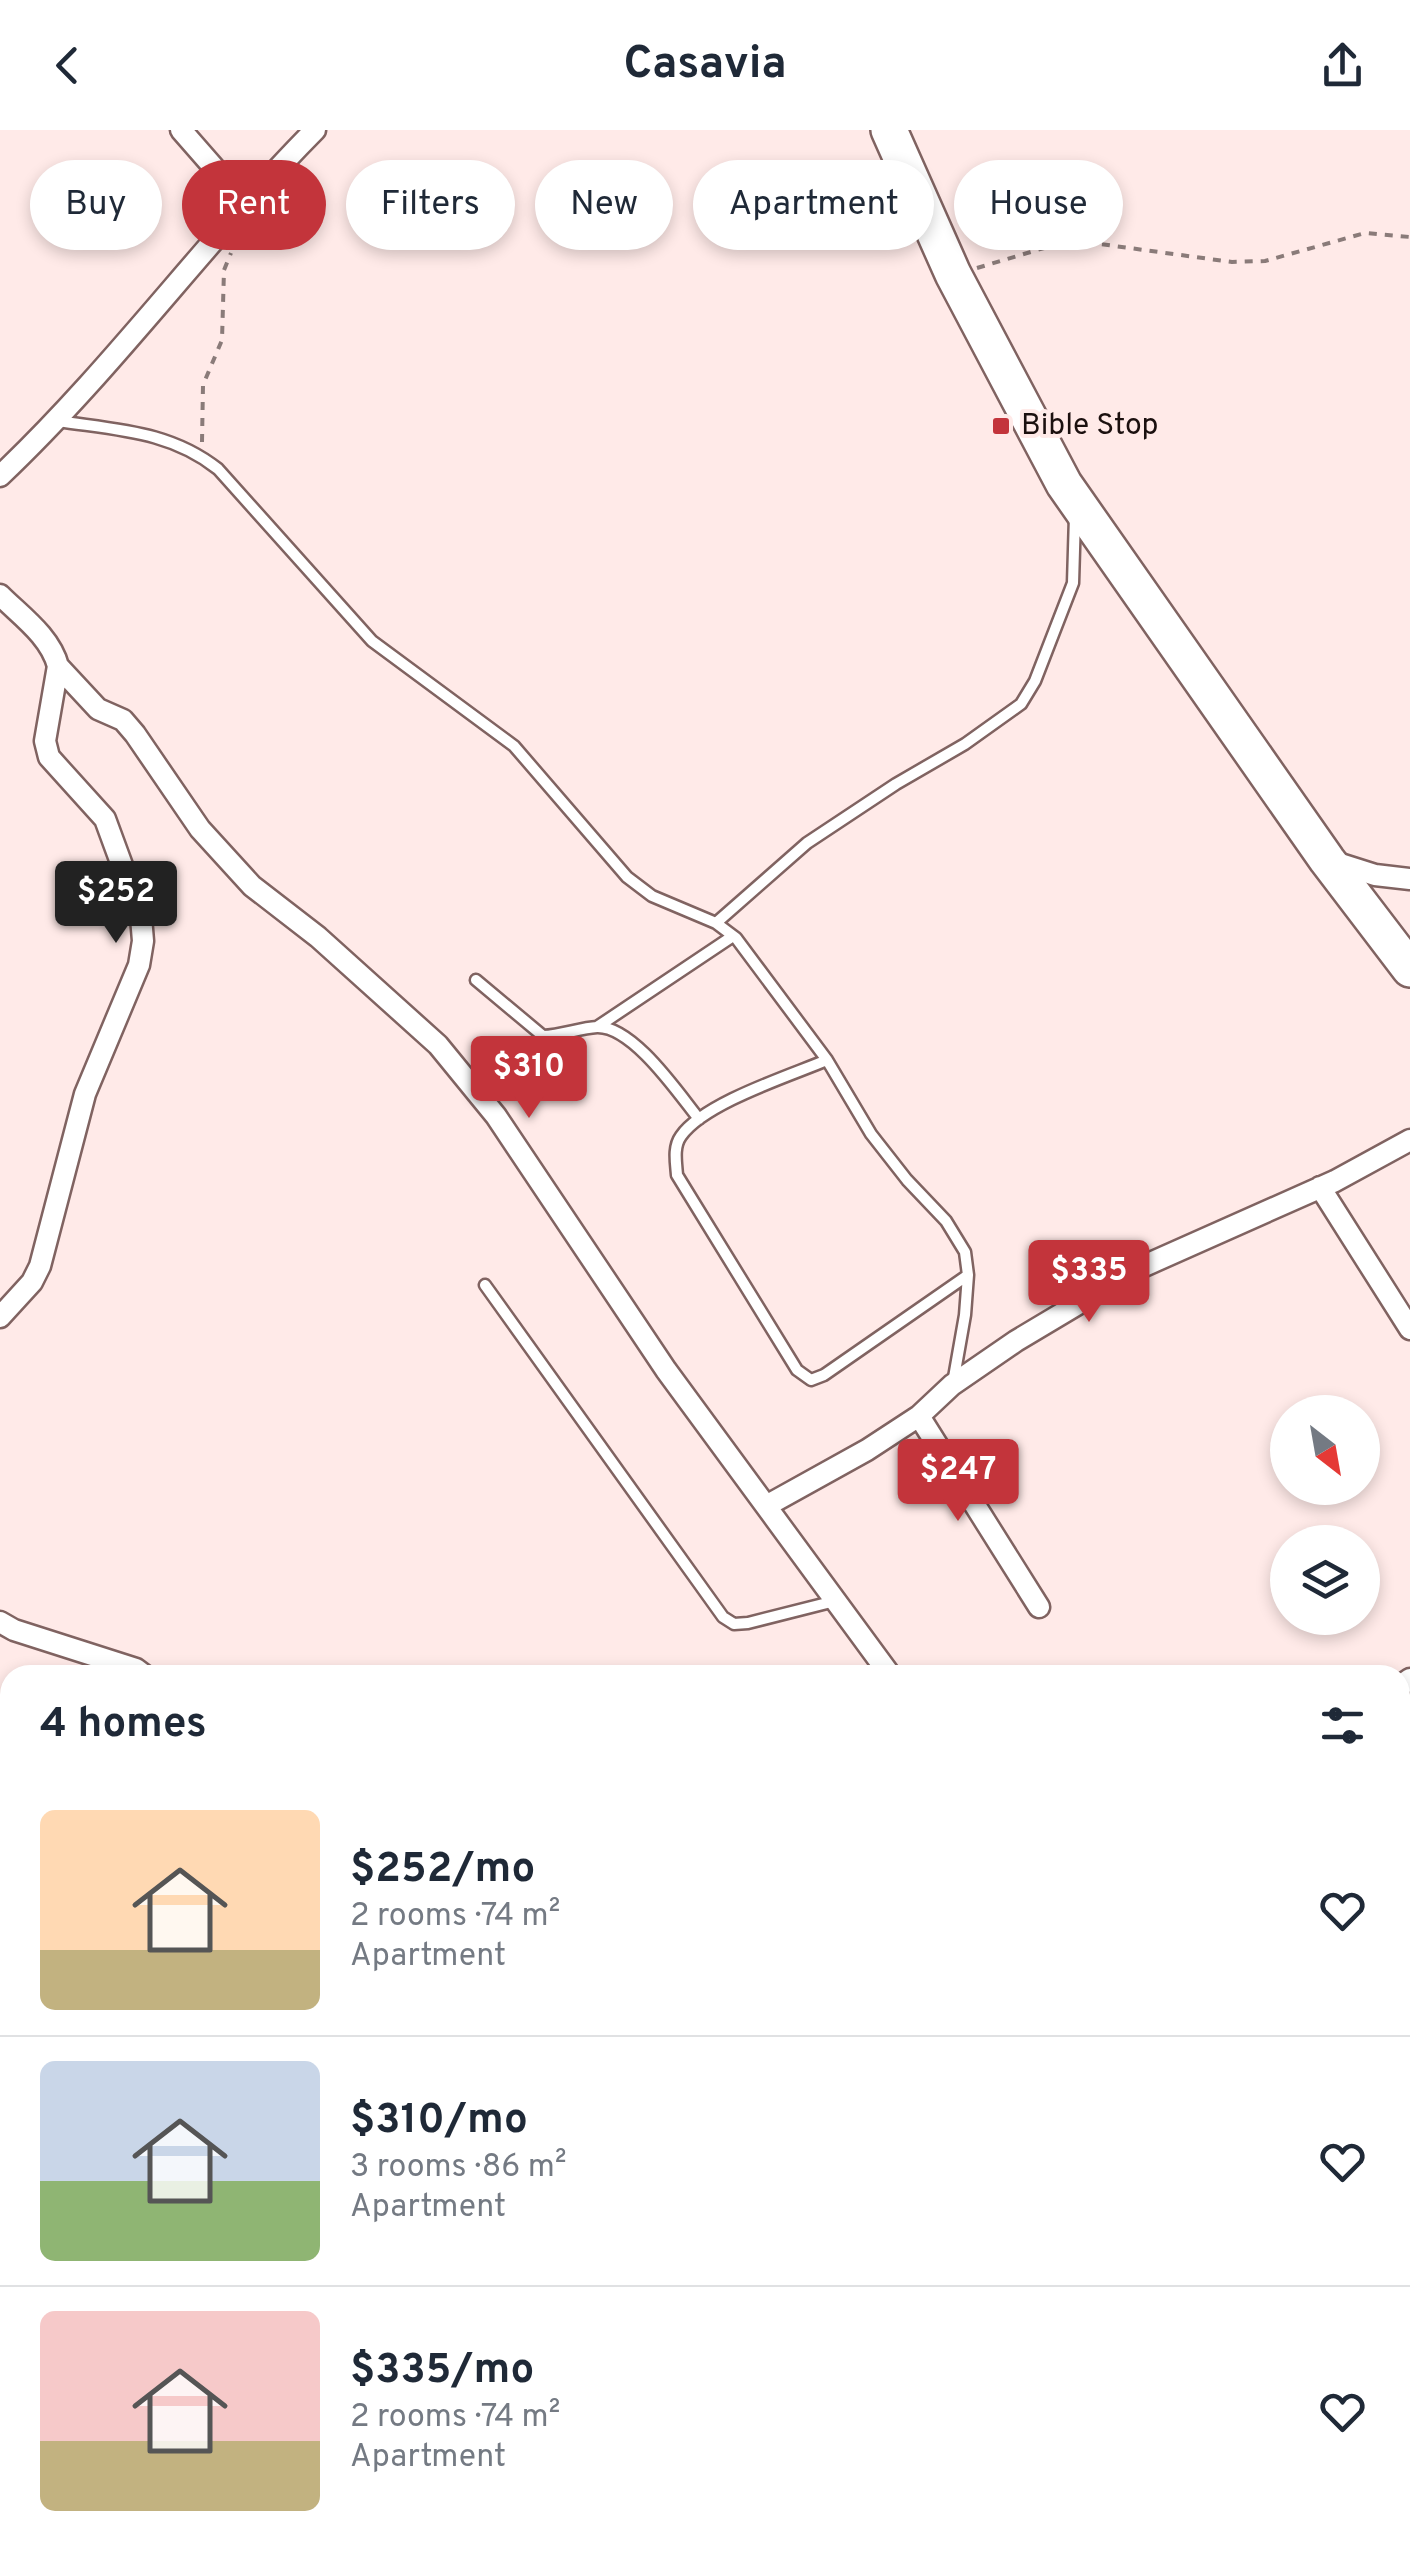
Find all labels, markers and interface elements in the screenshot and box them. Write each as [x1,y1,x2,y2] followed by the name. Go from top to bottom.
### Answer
[623,37,787,94] text: Casavia
[40,38,95,93] icon: back
[1315,38,1370,93] icon: share
[30,160,162,250] chip: Buy
[182,160,326,250] chip: Rent
[346,160,515,250] chip: Filters
[535,160,673,250] chip: New
[693,160,934,250] chip: Apartment
[954,160,1123,250] chip: House
[1021,408,1158,445] place label: Bible Stop
[990,415,1012,437] marker: Bible Stop
[57,861,175,946] pin: $252
[77,873,155,913] text: $252
[470,1036,588,1121] pin: $310
[493,1048,565,1088] text: $310
[1030,1240,1148,1325] pin: $335
[1050,1252,1128,1292] text: $335
[1270,1395,1380,1505] north arrow
[1270,1395,1380,1635] map controls
[899,1439,1017,1524] pin: $247
[920,1451,996,1491] text: $247
[1270,1525,1380,1635] button: layers
[1315,1698,1370,1753] icon: filters
[40,1699,207,1752] text: 4 homes
[350,1844,535,1897] text: $252/mo
[120,1850,240,1970] icon: home
[1315,1883,1370,1938] icon: heart
[350,1897,560,1937] text: 2 rooms · 74 m²
[350,1937,506,1977] text: Apartment
[350,2095,528,2148] text: $310/mo
[120,2101,240,2221] icon: home
[1315,2134,1370,2189] icon: heart
[350,2148,567,2188] text: 3 rooms · 86 m²
[350,2188,506,2228] text: Apartment
[350,2345,534,2398] text: $335/mo
[120,2351,240,2471] icon: home
[1315,2384,1370,2439] icon: heart
[350,2398,560,2438] text: 2 rooms · 74 m²
[350,2438,506,2478] text: Apartment

